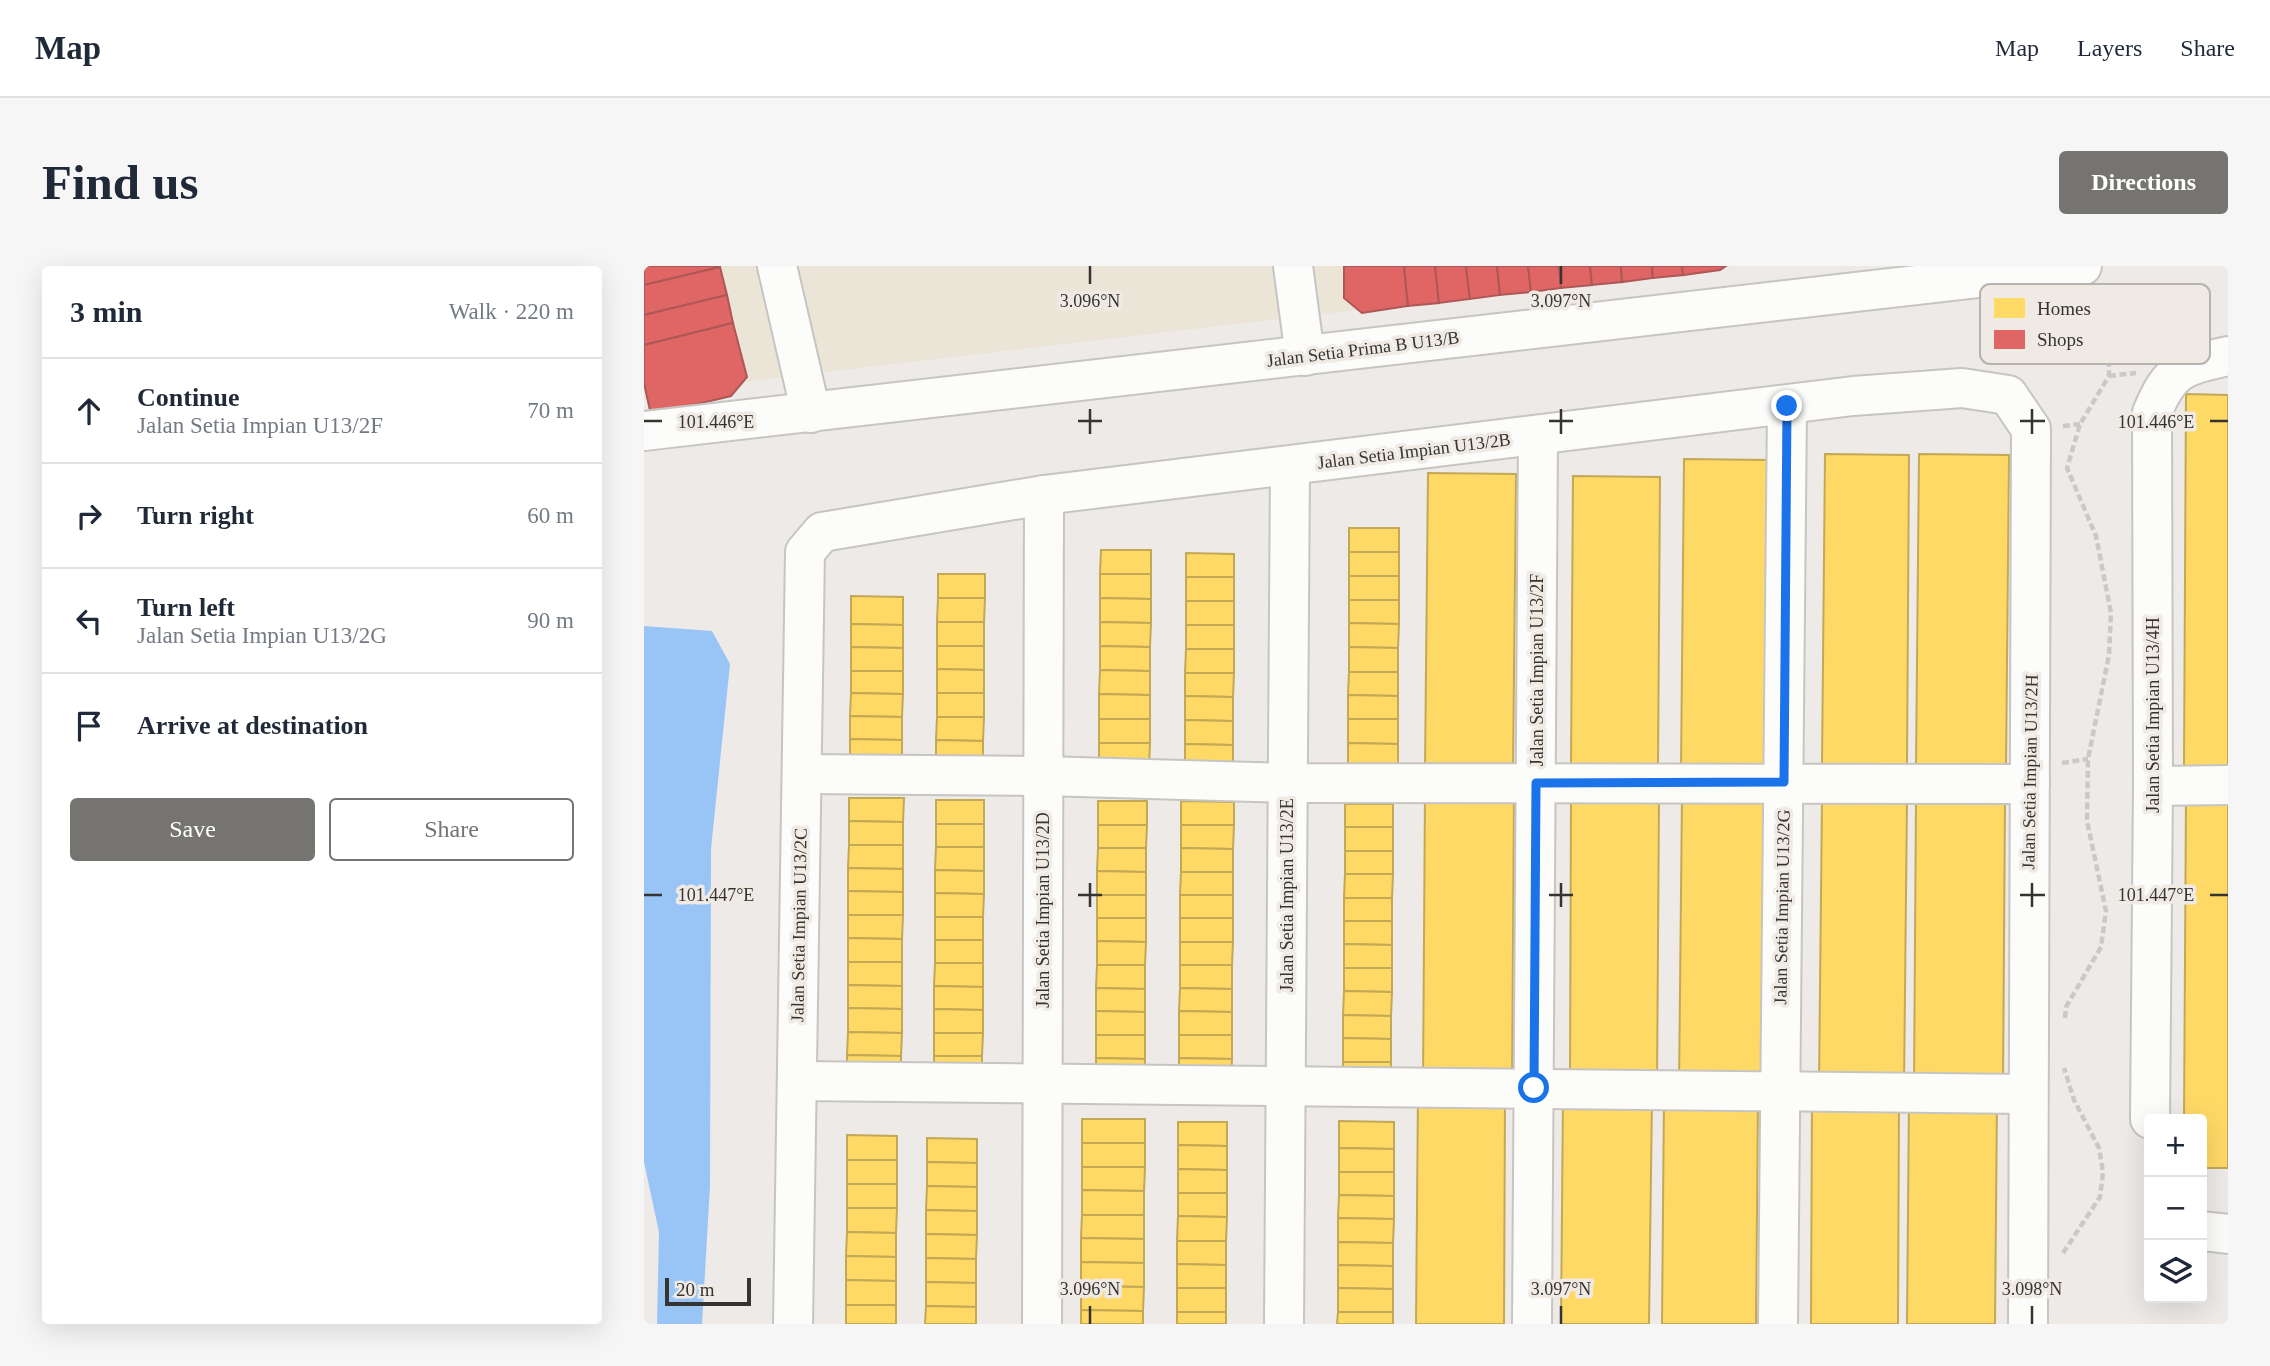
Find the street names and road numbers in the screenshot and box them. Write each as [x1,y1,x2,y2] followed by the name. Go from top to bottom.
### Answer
[1266,327,1460,371] street label: Jalan Setia Prima B U13/B
[1316,429,1512,473] street label: Jalan Setia Impian U13/2B
[1527,574,1547,766] street label: Jalan Setia Impian U13/2F
[2143,617,2163,813] street label: Jalan Setia Impian U13/4H
[2018,674,2042,870] street label: Jalan Setia Impian U13/2H
[1277,798,1297,992] street label: Jalan Setia Impian U13/2E
[1770,809,1794,1005] street label: Jalan Setia Impian U13/2G
[1033,812,1053,1008] street label: Jalan Setia Impian U13/2D
[787,828,811,1022] street label: Jalan Setia Impian U13/2C

